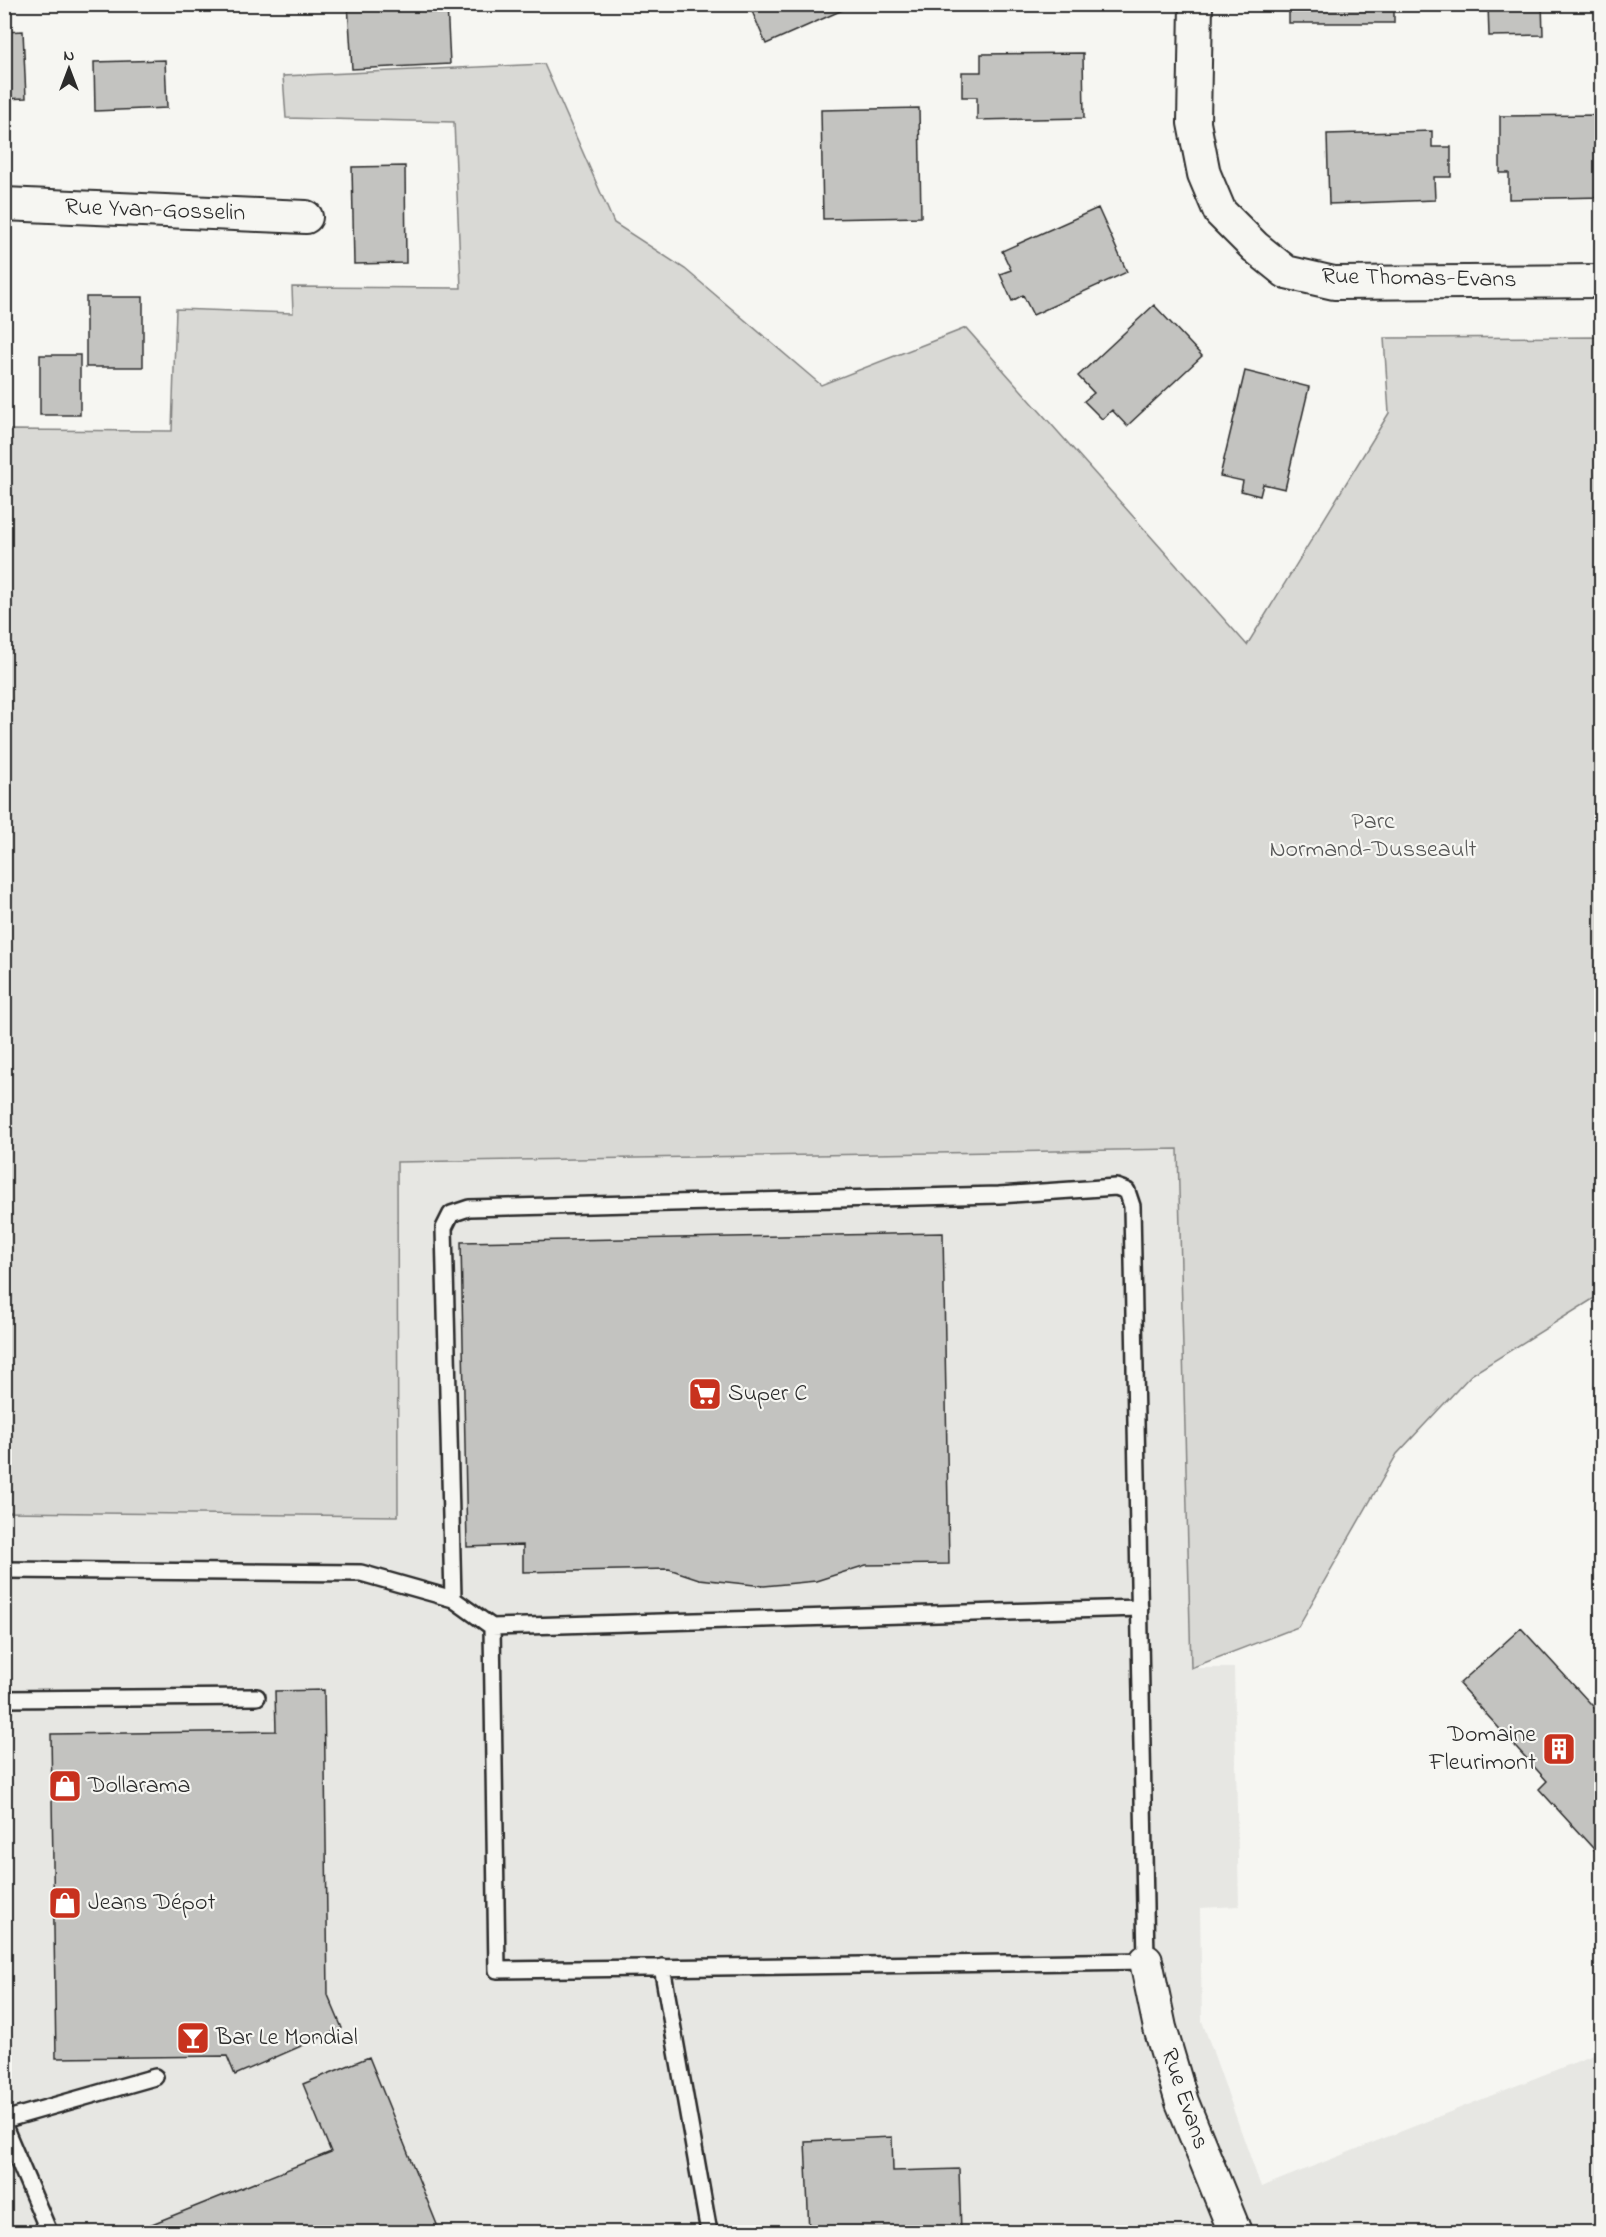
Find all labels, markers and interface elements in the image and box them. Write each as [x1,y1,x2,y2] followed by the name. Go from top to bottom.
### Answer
[39,39,99,99] north arrow
[64,44,75,68] text: N
[64,190,246,232] street label: Rue Yvan-Gosselin
[1321,260,1517,298] street label: Rue Thomas-Evans
[1269,805,1477,868] park label: Parc Normand-Dusseault
[687,1376,723,1412] supermarket icon: Super C
[728,1377,808,1412] place label: Super C
[1428,1718,1536,1781] place label: Domaine Fleurimont
[1541,1731,1577,1767] building icon: Domaine Fleurimont
[47,1768,83,1804] shop icon: Dollarama
[87,1769,190,1804] place label: Dollarama
[47,1885,83,1921] shop icon: Jeans Dépot
[88,1886,215,1921] place label: Jeans Dépot
[175,2020,211,2056] bar icon: Bar Le Mondial
[215,2021,358,2056] place label: Bar Le Mondial
[1150,2044,1218,2154] street label: Rue Evans

